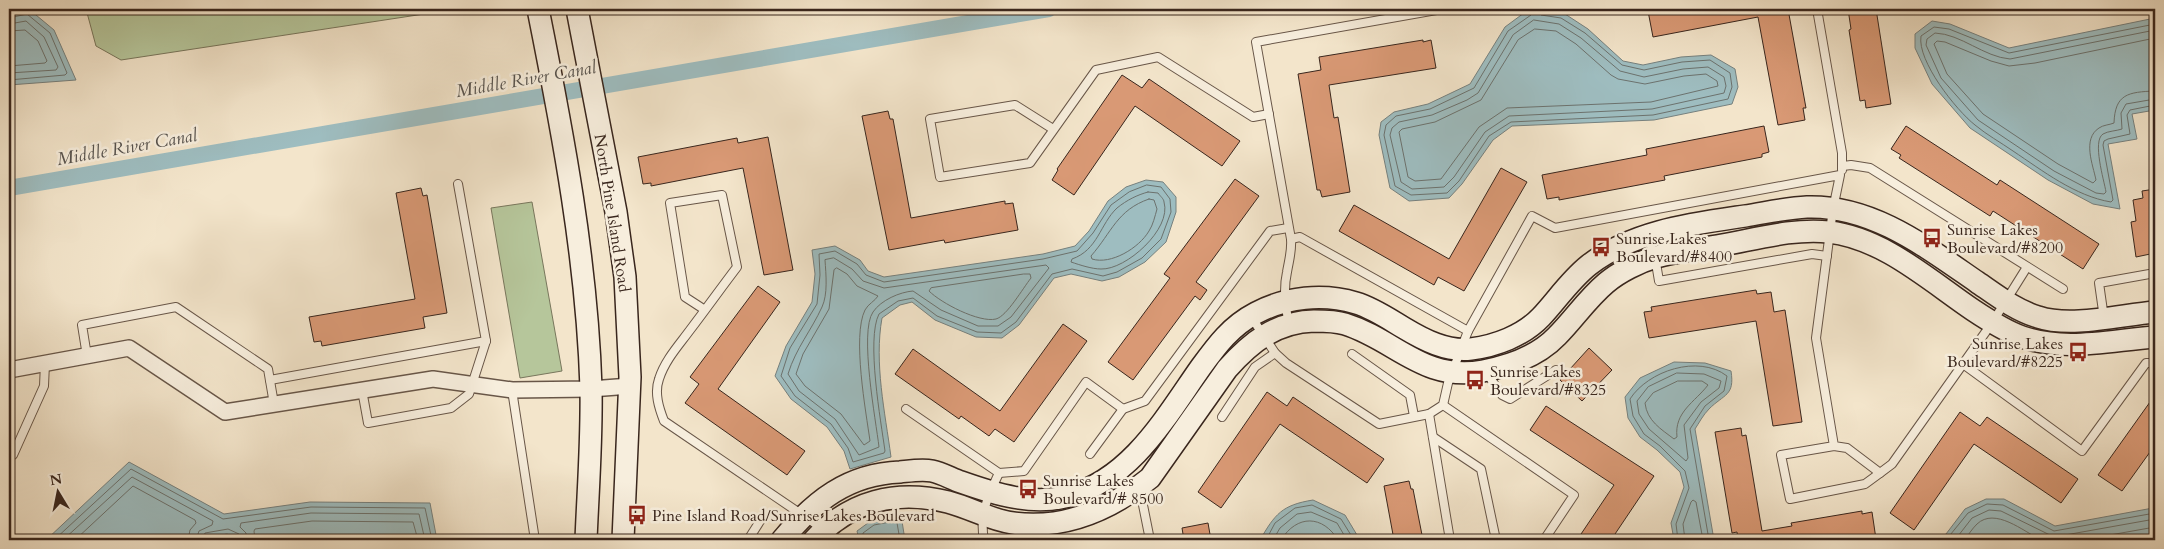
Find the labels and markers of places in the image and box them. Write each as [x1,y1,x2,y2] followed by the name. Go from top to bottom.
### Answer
[1947,219,2063,259] place label: Sunrise Lakes Boulevard/#8200
[1921,227,1943,249] bus stop icon: Sunrise Lakes Boulevard/#8200
[1616,228,1732,268] place label: Sunrise Lakes Boulevard/#8400
[1590,236,1612,258] bus stop icon: Sunrise Lakes Boulevard/#8400
[1947,333,2063,373] place label: Sunrise Lakes Boulevard/#8225
[2067,341,2089,363] bus stop icon: Sunrise Lakes Boulevard/#8225
[1490,361,1606,401] place label: Sunrise Lakes Boulevard/#8325
[1464,369,1486,391] bus stop icon: Sunrise Lakes Boulevard/#8325
[1043,470,1164,510] place label: Sunrise Lakes Boulevard/# 8500
[1017,478,1039,500] bus stop icon: Sunrise Lakes Boulevard/# 8500
[626,504,648,526] bus stop icon: Pine Island Road/Sunrise Lakes Boulevard
[652,505,935,527] place label: Pine Island Road/Sunrise Lakes Boulevard

